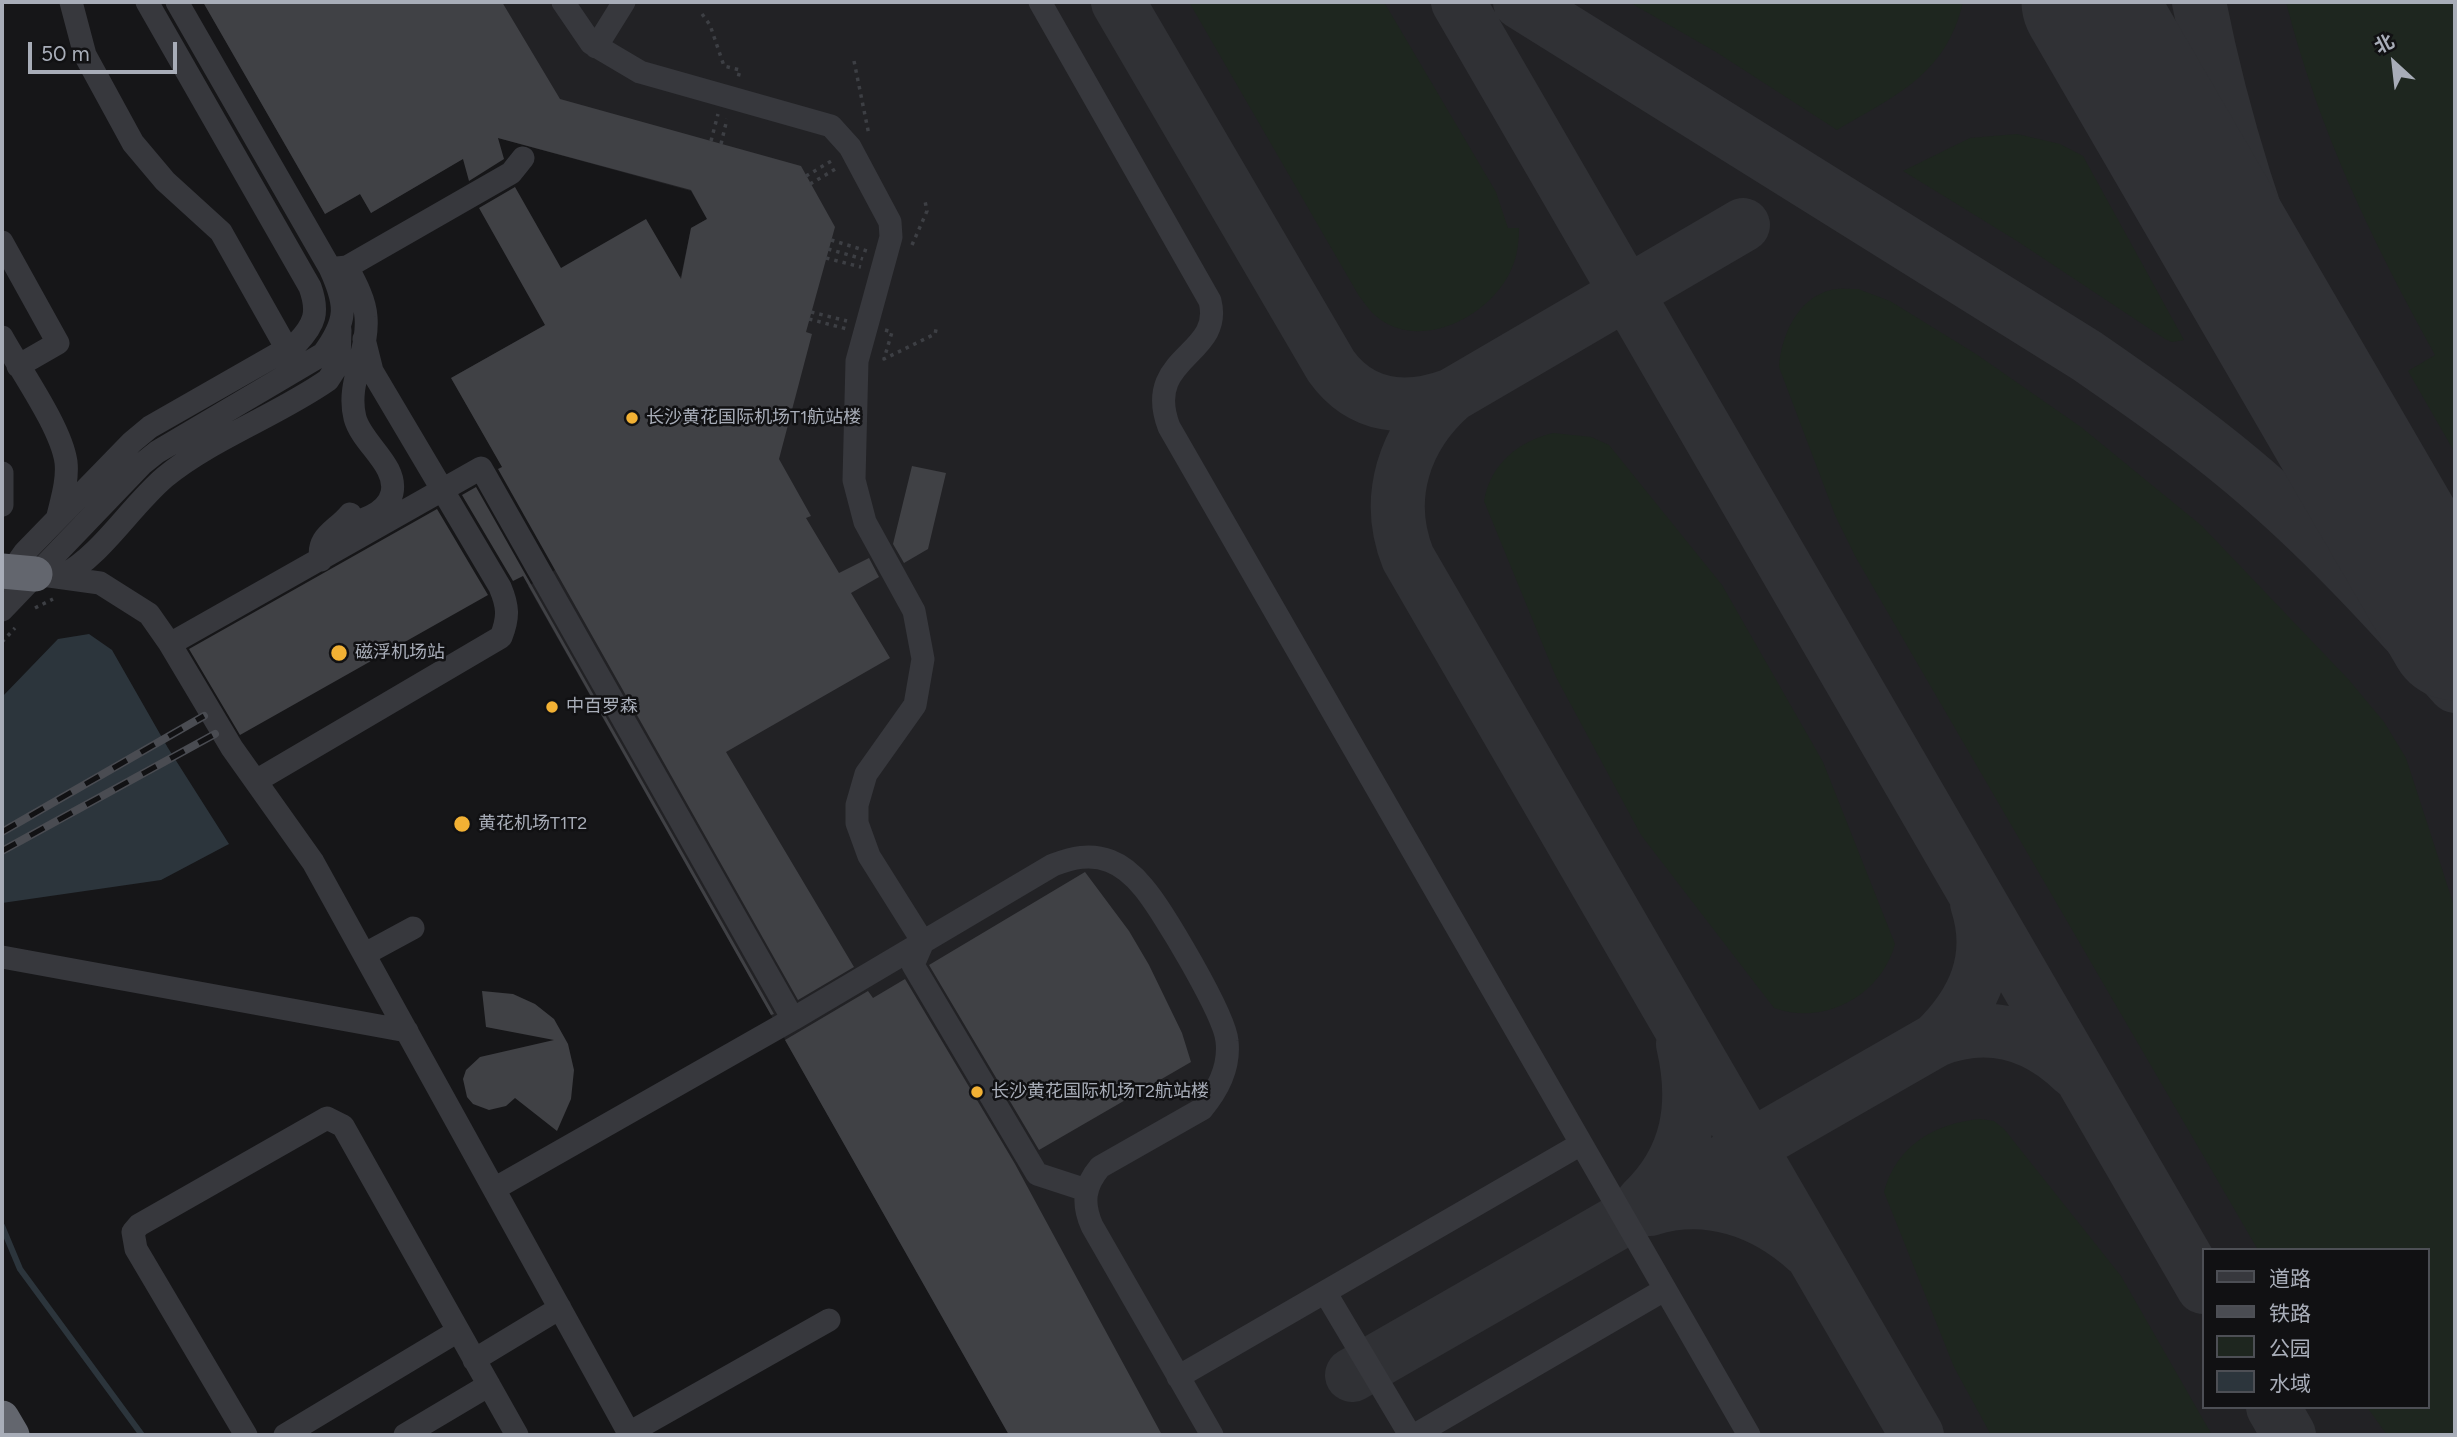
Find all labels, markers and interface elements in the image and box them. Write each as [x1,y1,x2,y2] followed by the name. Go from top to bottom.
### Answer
[32,28,180,72] scale bar
[2359,28,2429,98] north arrow
[2371,29,2398,58] text: 北
[41,41,90,66] text: 50 m
[646,407,861,429] place label: 长沙黄花国际机场T1航站楼
[624,410,640,426] marker: 长沙黄花国际机场T1航站楼
[355,642,445,664] place label: 磁浮机场站
[329,643,349,663] marker: 磁浮机场站
[566,696,638,718] place label: 中百罗森
[544,699,560,715] marker: 中百罗森
[478,813,587,835] place label: 黄花机场T1T2
[452,814,472,834] marker: 黄花机场T1T2
[991,1081,1209,1103] place label: 长沙黄花国际机场T2航站楼
[969,1084,985,1100] marker: 长沙黄花国际机场T2航站楼
[2202,1248,2429,1409] legend
[2269,1266,2311,1291] text: 道路
[2269,1301,2311,1326] text: 铁路
[2269,1336,2311,1361] text: 公园
[2269,1371,2311,1396] text: 水域

